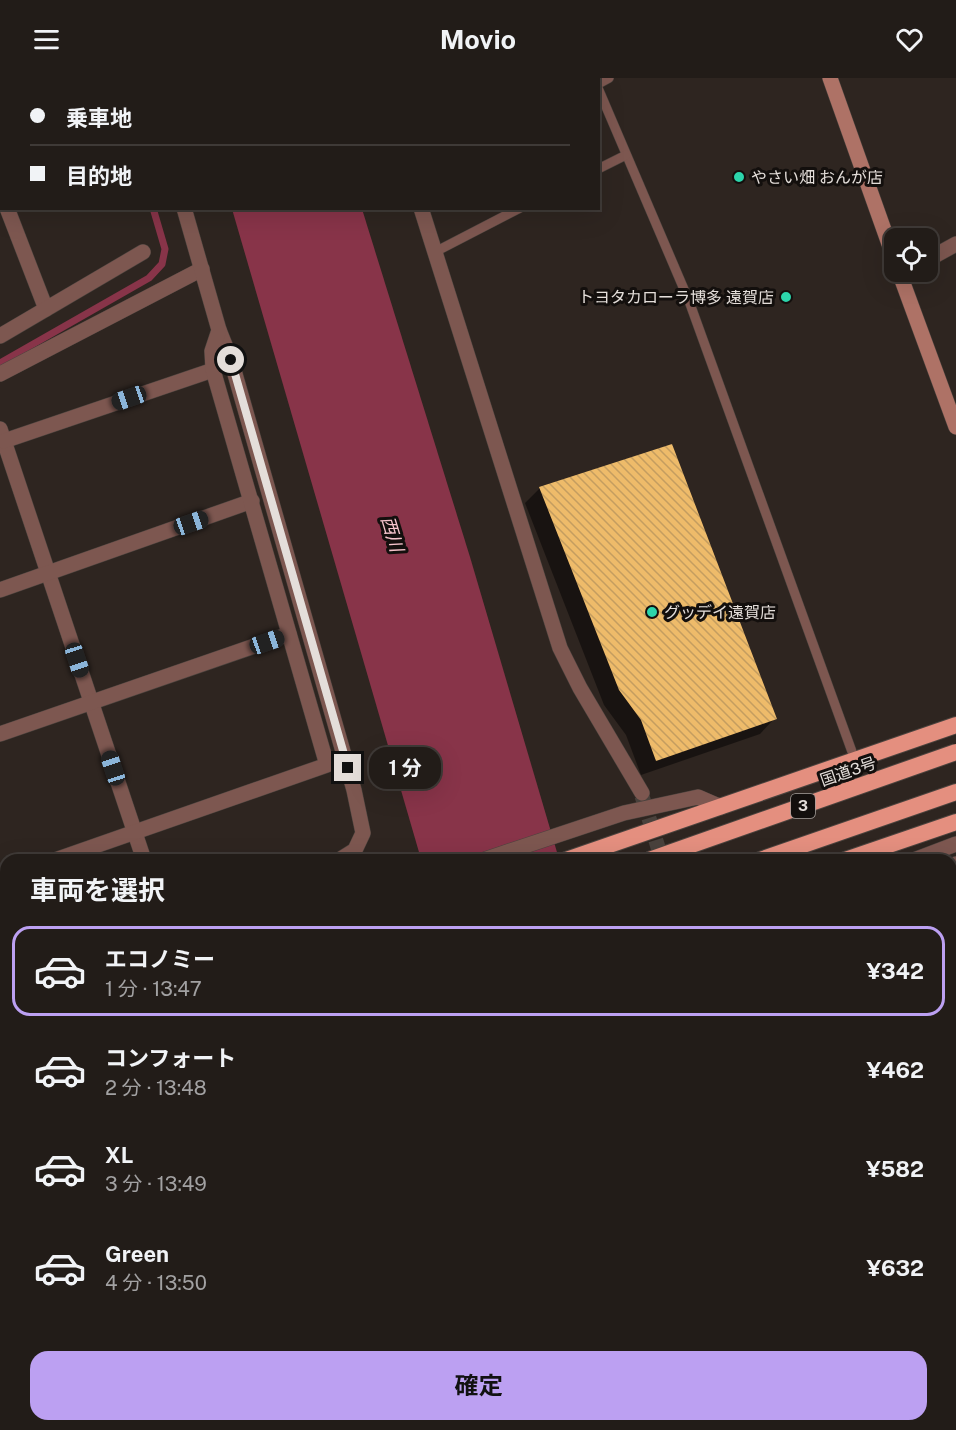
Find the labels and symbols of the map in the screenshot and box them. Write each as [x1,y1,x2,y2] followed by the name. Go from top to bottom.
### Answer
[751,168,883,187] place label: やさい畑 おんが店
[732,170,746,184] marker: やさい畑 おんが店
[578,288,774,307] place label: トヨタカローラ博多 遠賀店
[779,290,793,304] marker: トヨタカローラ博多 遠賀店
[217,346,244,373] route start
[109,384,149,412] car
[171,509,211,537] car
[377,514,408,556] water label: 西川
[664,603,776,622] place label: グッデイ遠賀店
[645,605,659,619] marker: グッデイ遠賀店
[247,628,287,656] car
[63,640,91,680] car
[369,747,441,789] callout: 1 分
[99,748,127,788] car
[818,753,879,790] street label: 国道3号
[334,754,361,781] route end
[791,794,815,818] road number: 3

